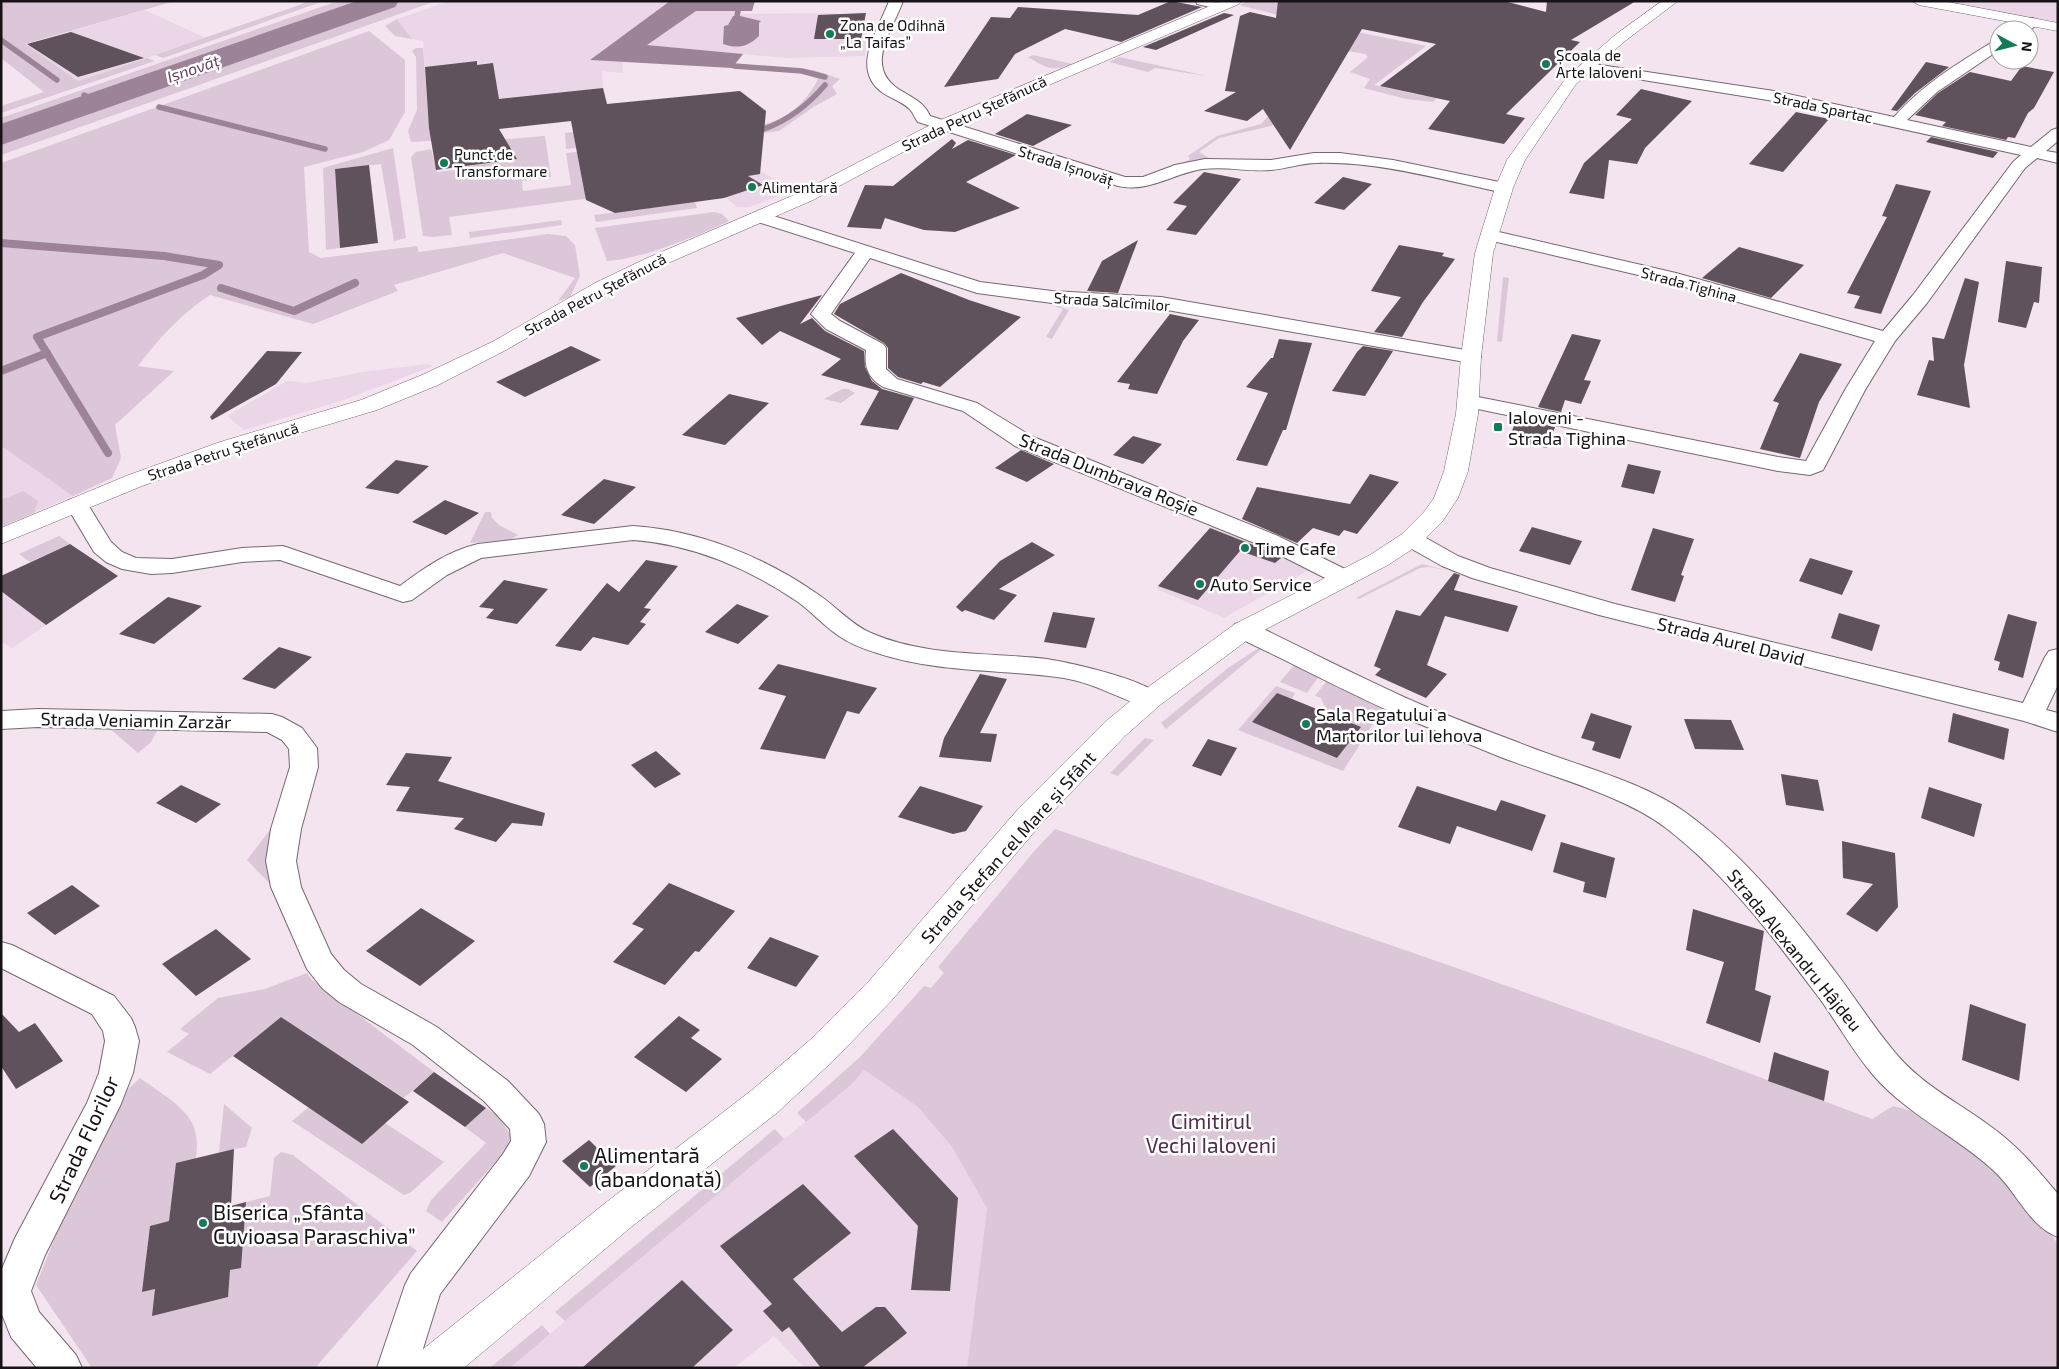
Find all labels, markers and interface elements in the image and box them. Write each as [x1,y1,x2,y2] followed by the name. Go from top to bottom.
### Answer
[840,16,945,51] place label: Zona de Odihnă „La Taifas”
[1989,20,2039,70] north arrow
[824,28,836,40] marker: Zona de Odihnă „La Taifas”
[2018,41,2036,53] text: N
[1556,46,1642,81] place label: Școala de Arte Ialoveni
[164,50,223,88] water label: Ișnovăț
[1540,58,1552,70] marker: Școala de Arte Ialoveni
[899,72,1050,156] street label: Strada Petru Ștefănucă
[1772,88,1874,126] street label: Strada Spartac
[1016,141,1116,191] street label: Strada Ișnovăț
[454,145,547,180] place label: Punct de Transformare
[438,157,450,169] marker: Punct de Transformare
[762,178,838,196] place label: Alimentară
[746,181,758,193] marker: Alimentară
[521,249,670,341] street label: Strada Petru Ștefănucă
[1639,263,1739,305] street label: Strada Tighina
[1053,288,1171,314] street label: Strada Salcîmilor
[1508,406,1626,449] place label: Ialoveni - Strada Tighina
[145,418,301,486] street label: Strada Petru Ștefănucă
[1492,421,1504,433] marker: Ialoveni - Strada Tighina
[1016,428,1202,521] street label: Strada Dumbrava Roșie
[1255,537,1336,559] place label: Time Cafe
[1239,542,1251,554] marker: Time Cafe
[1210,573,1312,595] place label: Auto Service
[1194,578,1206,590] marker: Auto Service
[1655,612,1807,670] street label: Strada Aurel David
[1316,703,1482,746] place label: Sala Regatului a Martorilor lui Iehova
[40,707,232,733] street label: Strada Veniamin Zarzăr
[1300,718,1312,730] marker: Sala Regatului a Martorilor lui Iehova
[916,746,1101,948] street label: Strada Ștefan cel Mare și Sfânt
[1723,864,1867,1036] street label: Strada Alexandru Hâjdeu
[43,1071,124,1207] street label: Strada Florilor
[1146,1108,1276,1157] park label: Cimitirul Vechi Ialoveni
[594,1142,721,1191] place label: Alimentară (abandonată)
[578,1160,590,1172] marker: Alimentară (abandonată)
[213,1199,416,1248] place label: Biserica „Sfânta Cuvioasa Paraschiva”
[197,1217,209,1229] marker: Biserica „Sfânta Cuvioasa Paraschiva”

